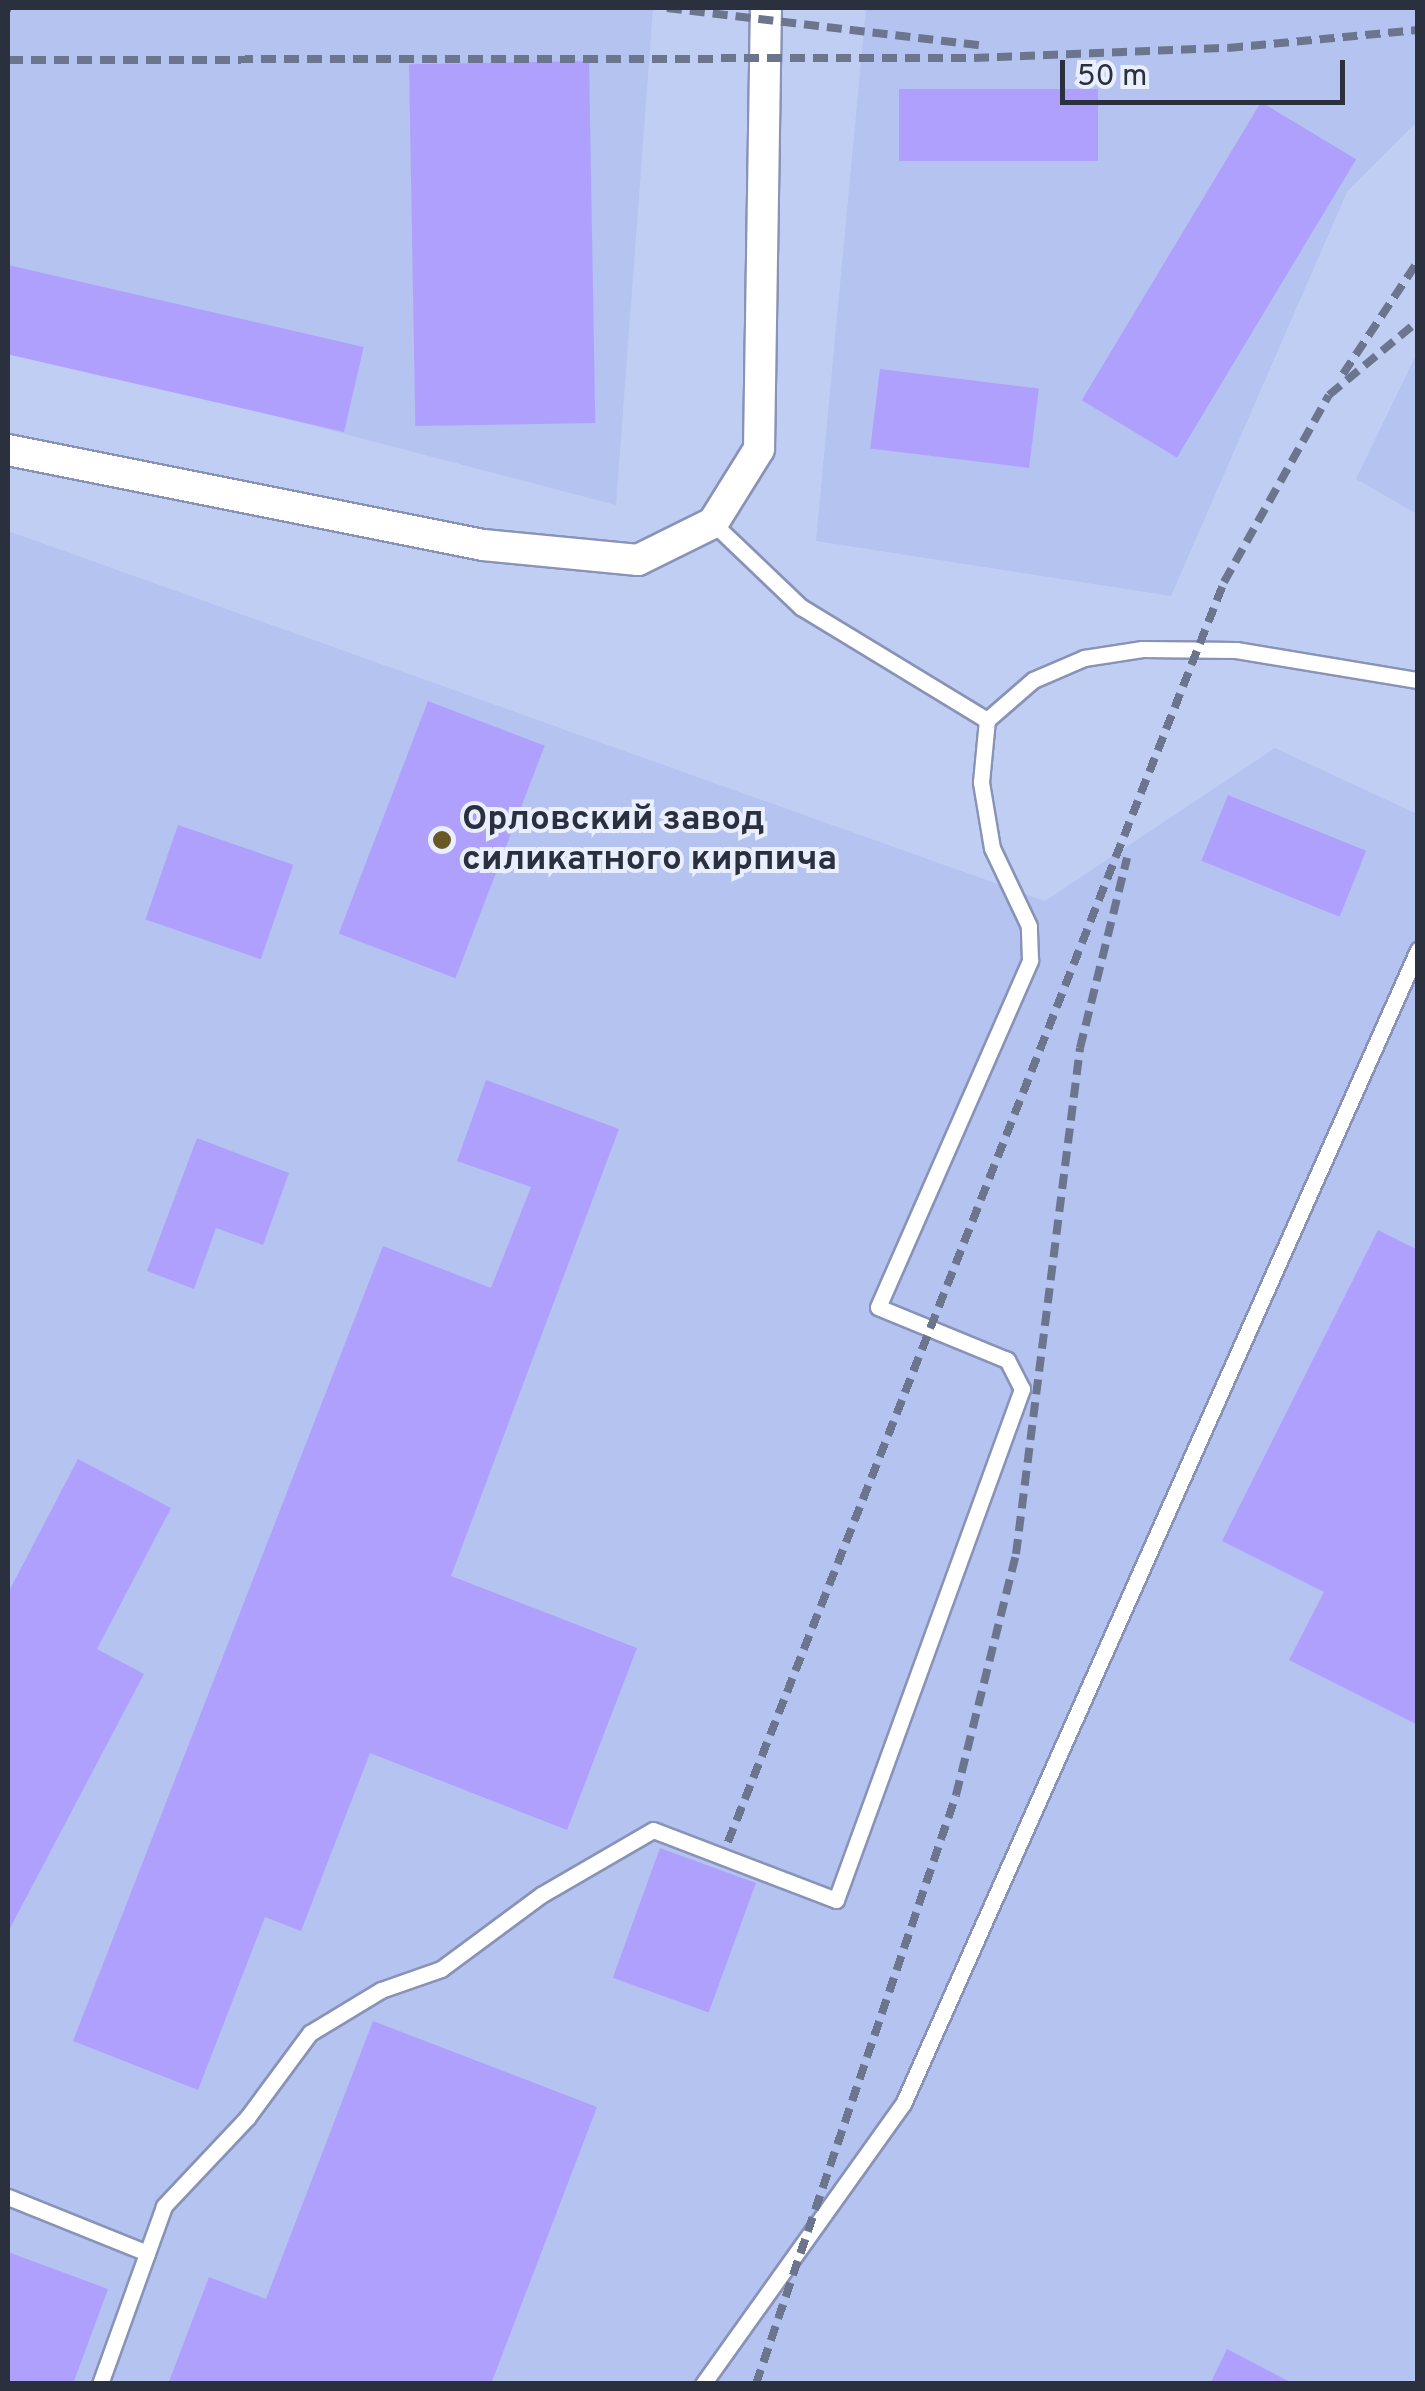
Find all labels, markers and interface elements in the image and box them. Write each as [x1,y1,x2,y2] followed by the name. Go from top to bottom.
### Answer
[1065,40,1350,102] scale bar
[1077,59,1147,96] text: 50 m
[462,799,837,881] place label: Орловский завод силикатного кирпича
[431,829,453,851] marker: Орловский завод силикатного кирпича

